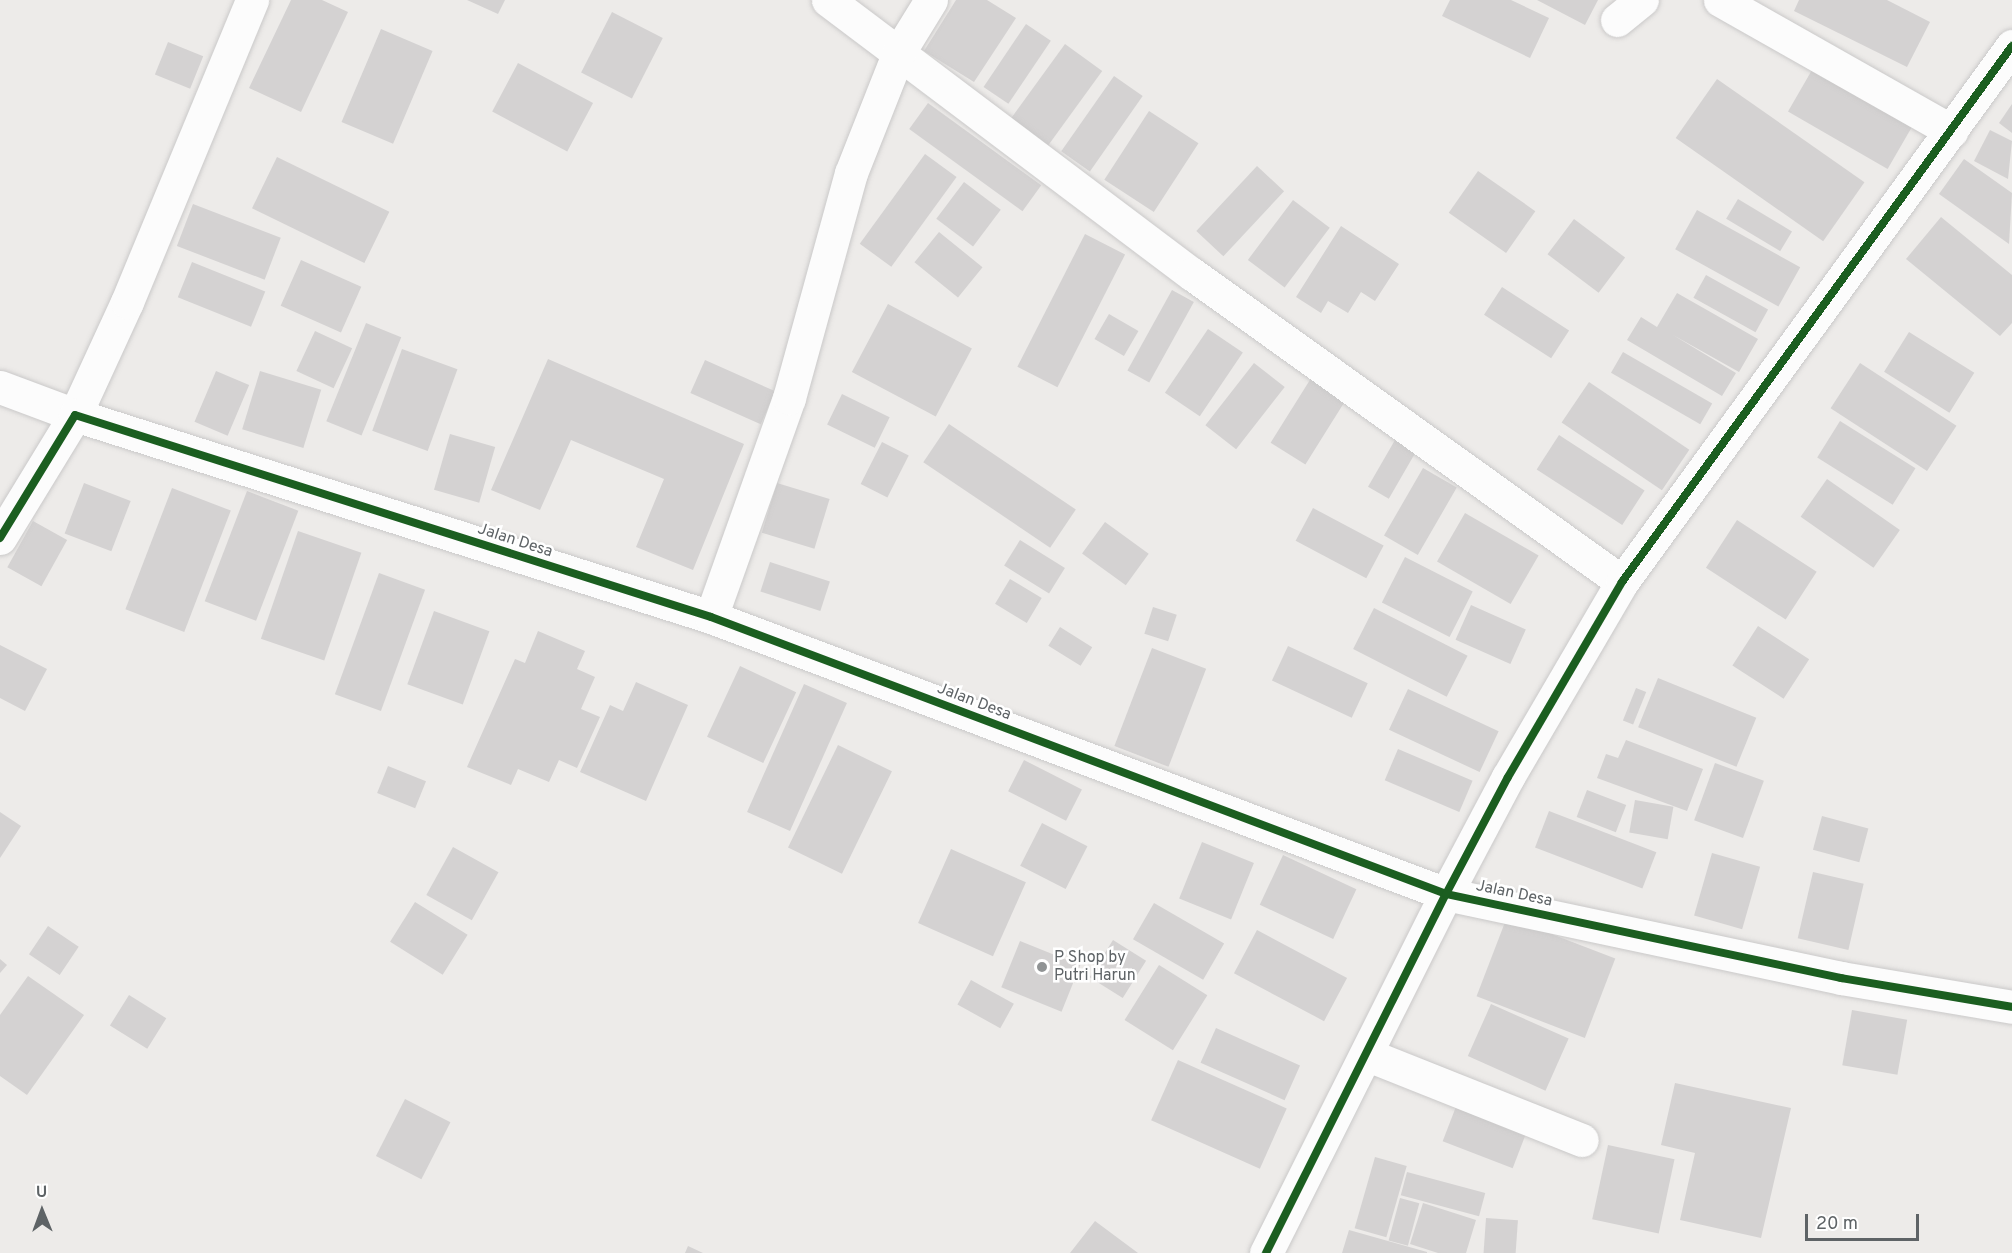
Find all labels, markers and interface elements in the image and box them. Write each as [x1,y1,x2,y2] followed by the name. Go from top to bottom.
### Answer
[475,520,555,562] street label: Jalan Desa
[934,679,1014,725] street label: Jalan Desa
[1474,877,1554,911] street label: Jalan Desa
[1054,948,1136,986] place label: P Shop by Putri Harun
[1035,960,1049,974] marker: P Shop by Putri Harun
[12,1181,72,1241] north arrow
[36,1183,48,1203] text: U
[1808,1202,1922,1240] scale bar
[1816,1213,1858,1236] text: 20 m

